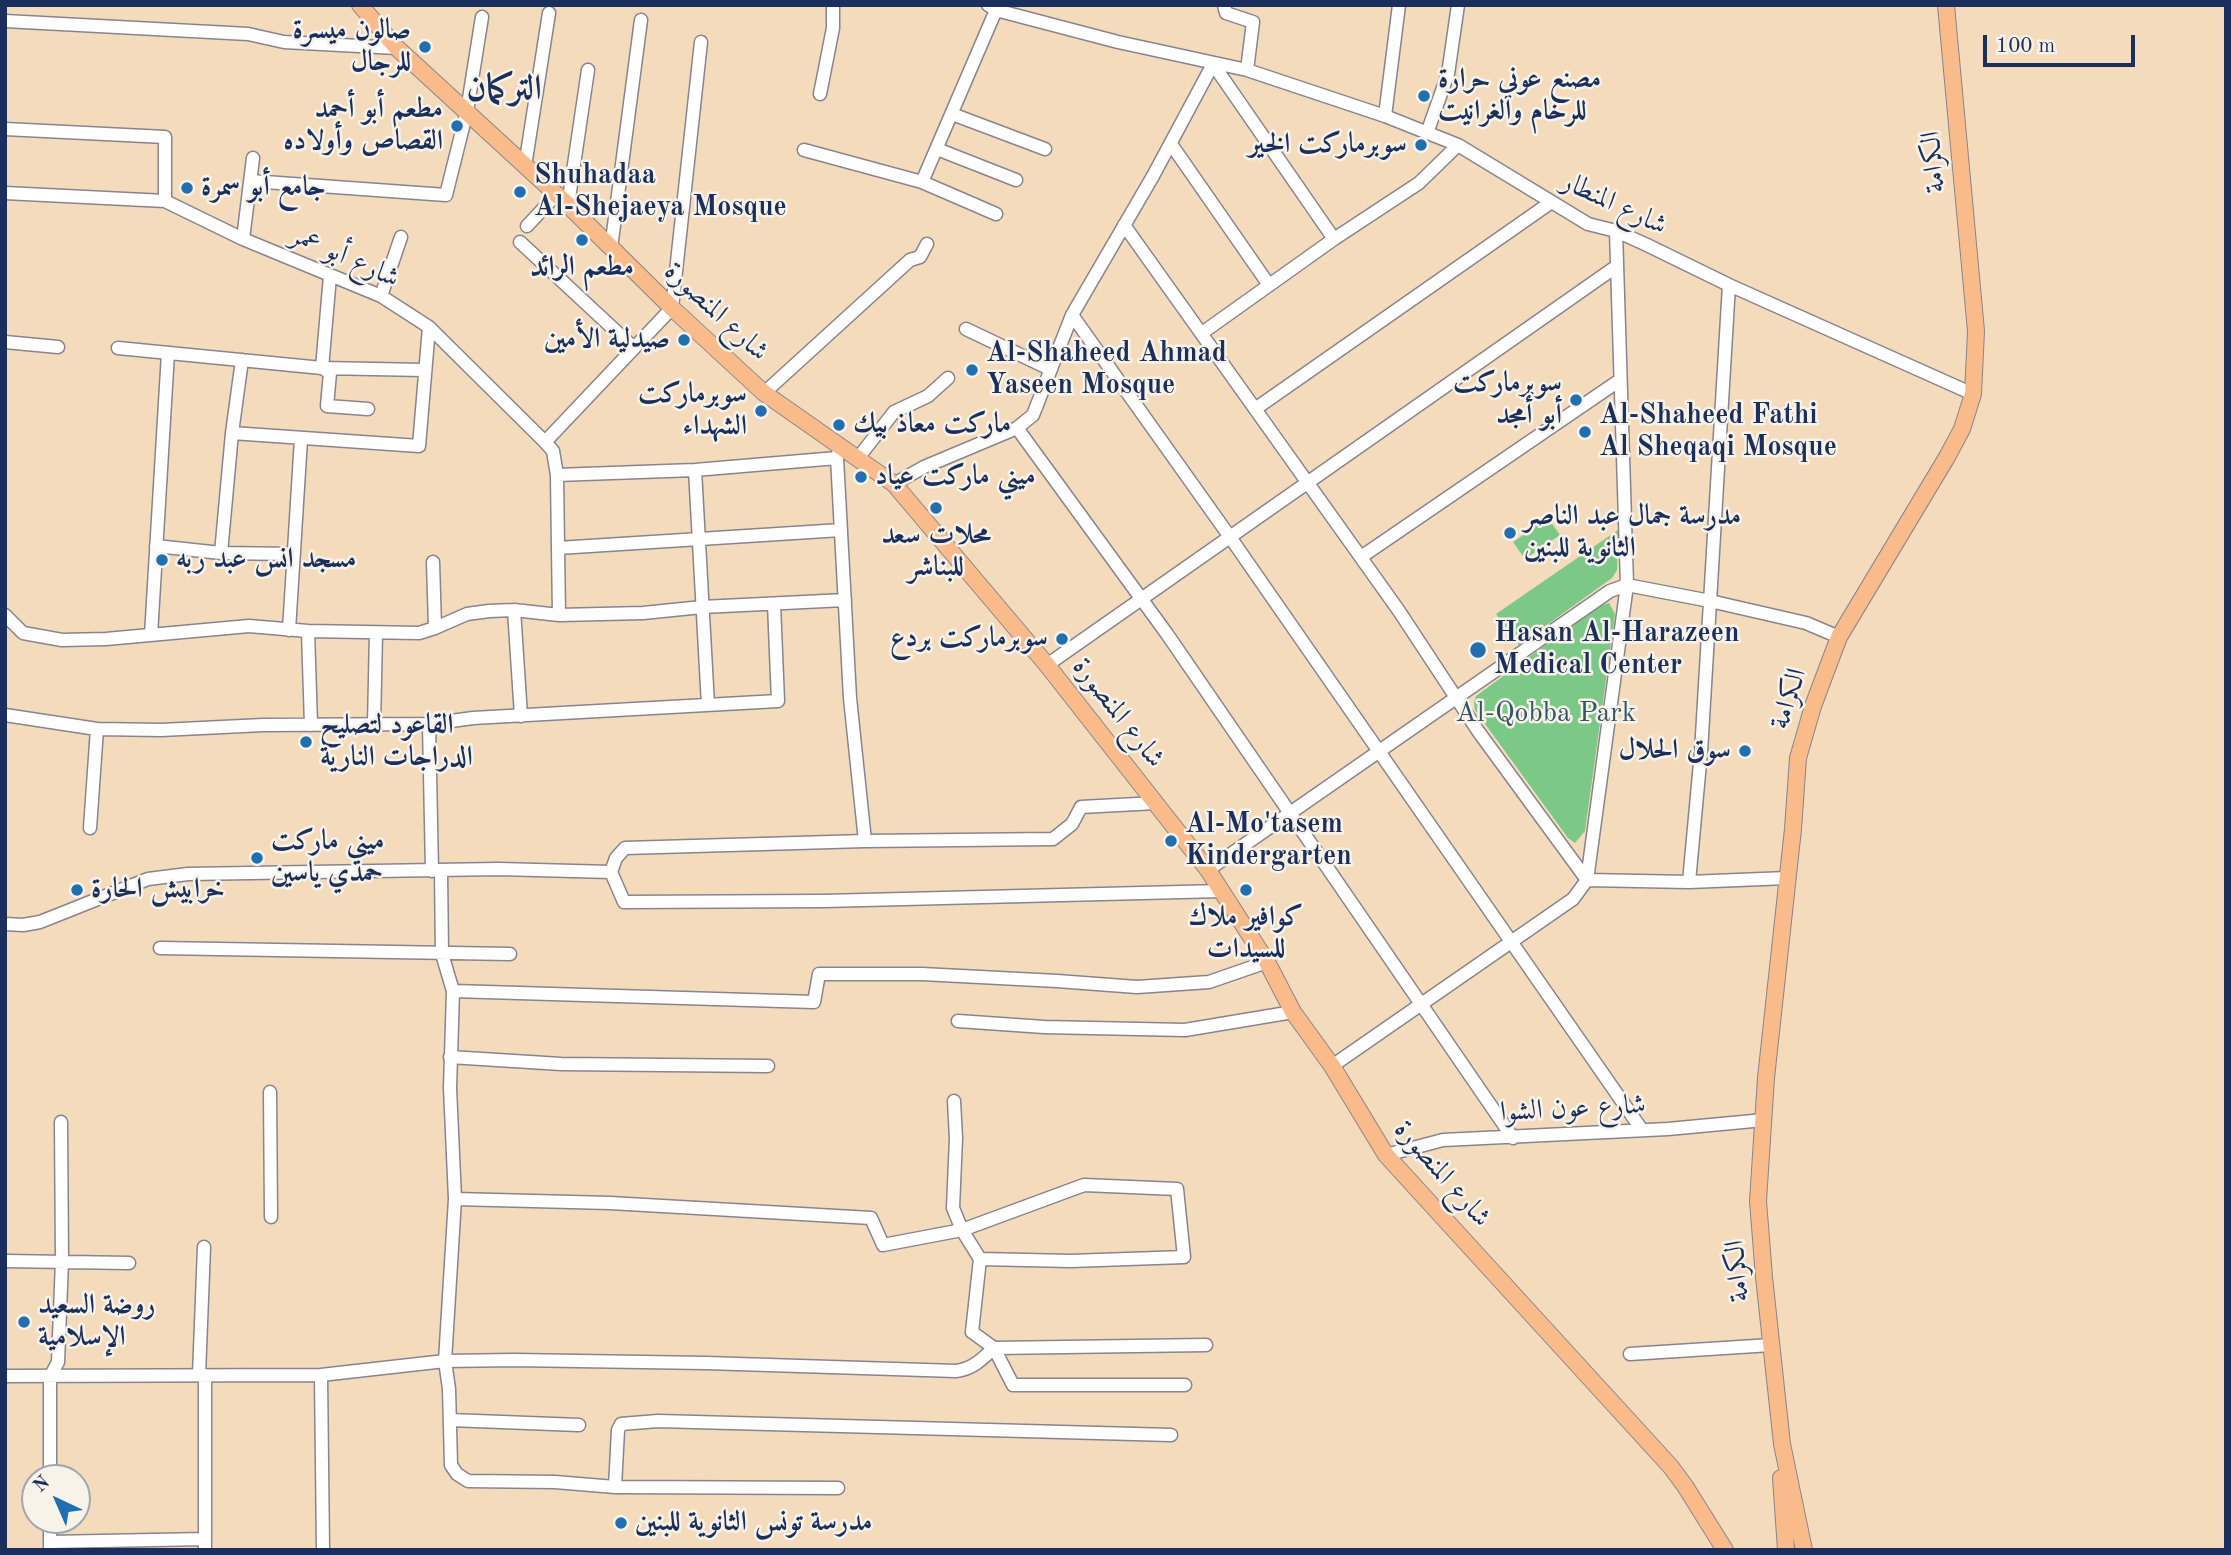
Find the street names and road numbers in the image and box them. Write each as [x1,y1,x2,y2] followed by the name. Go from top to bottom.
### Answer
[1915,130,1953,194] street label: الكرامة
[1556,165,1672,243] street label: شارع المنطار
[286,218,404,296] street label: شارع أبو عمر
[657,255,775,369] street label: شارع المنصورة
[1065,651,1171,775] street label: شارع المنصورة
[1763,664,1815,734] street label: الكرامة
[1499,1088,1647,1130] street label: شارع عون الشوا
[1386,1114,1498,1234] street label: شارع المنصورة
[1719,1239,1757,1303] street label: الكرامة

